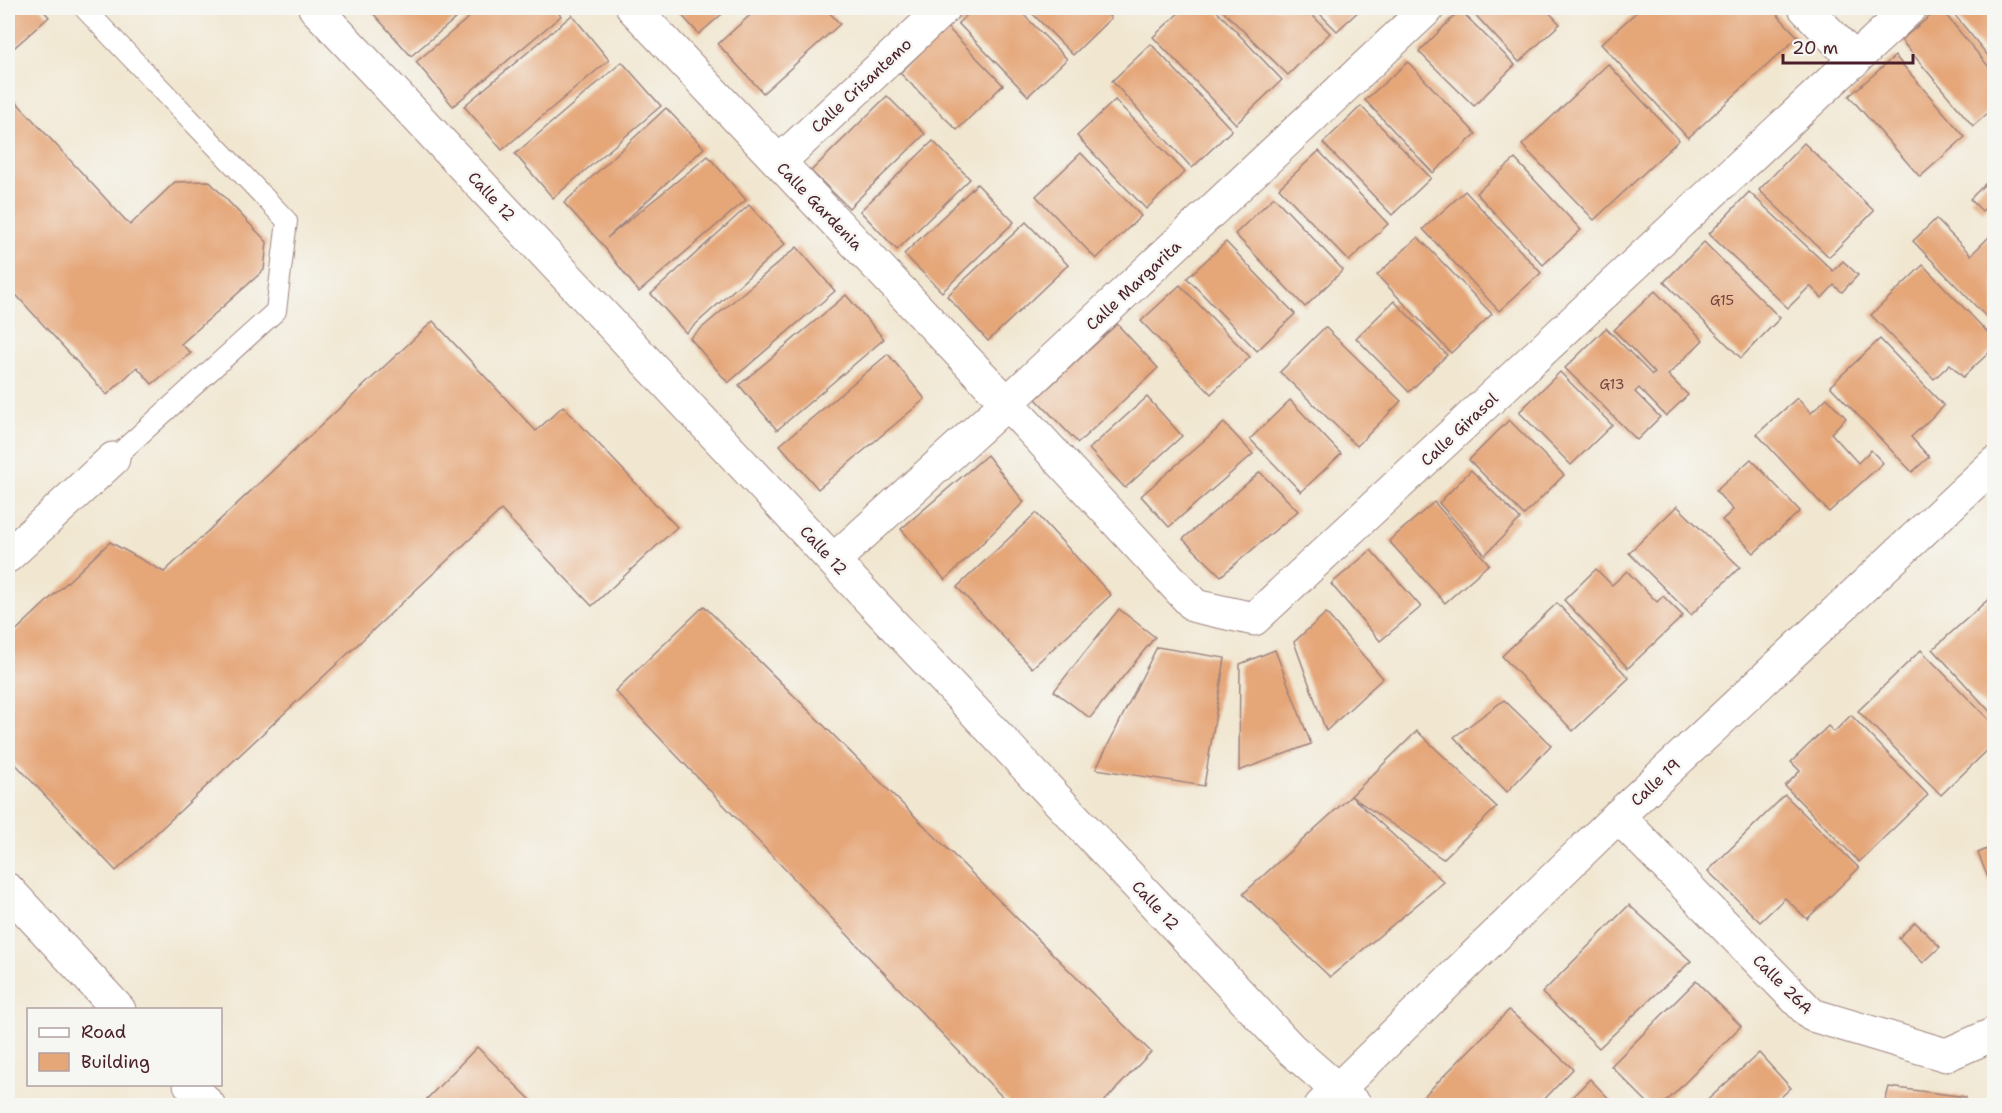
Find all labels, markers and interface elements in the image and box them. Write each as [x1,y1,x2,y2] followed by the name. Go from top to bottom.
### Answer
[1783,27,1914,65] scale bar
[807,33,916,137] street label: Calle Crisantemo
[1792,36,1838,60] text: 20 m
[772,158,867,255] street label: Calle Gardenia
[463,167,520,226] street label: Calle 12
[1081,236,1185,335] street label: Calle Margarita
[1710,291,1734,309] house number: G15
[1600,375,1624,393] house number: G13
[1416,388,1503,471] street label: Calle Girasol
[795,521,852,580] street label: Calle 12
[1626,754,1685,811] street label: Calle 19
[1127,876,1184,935] street label: Calle 12
[1748,950,1817,1019] street label: Calle 26A
[27,1008,222,1086] legend
[81,1020,126,1044] text: Road
[81,1050,150,1074] text: Building

